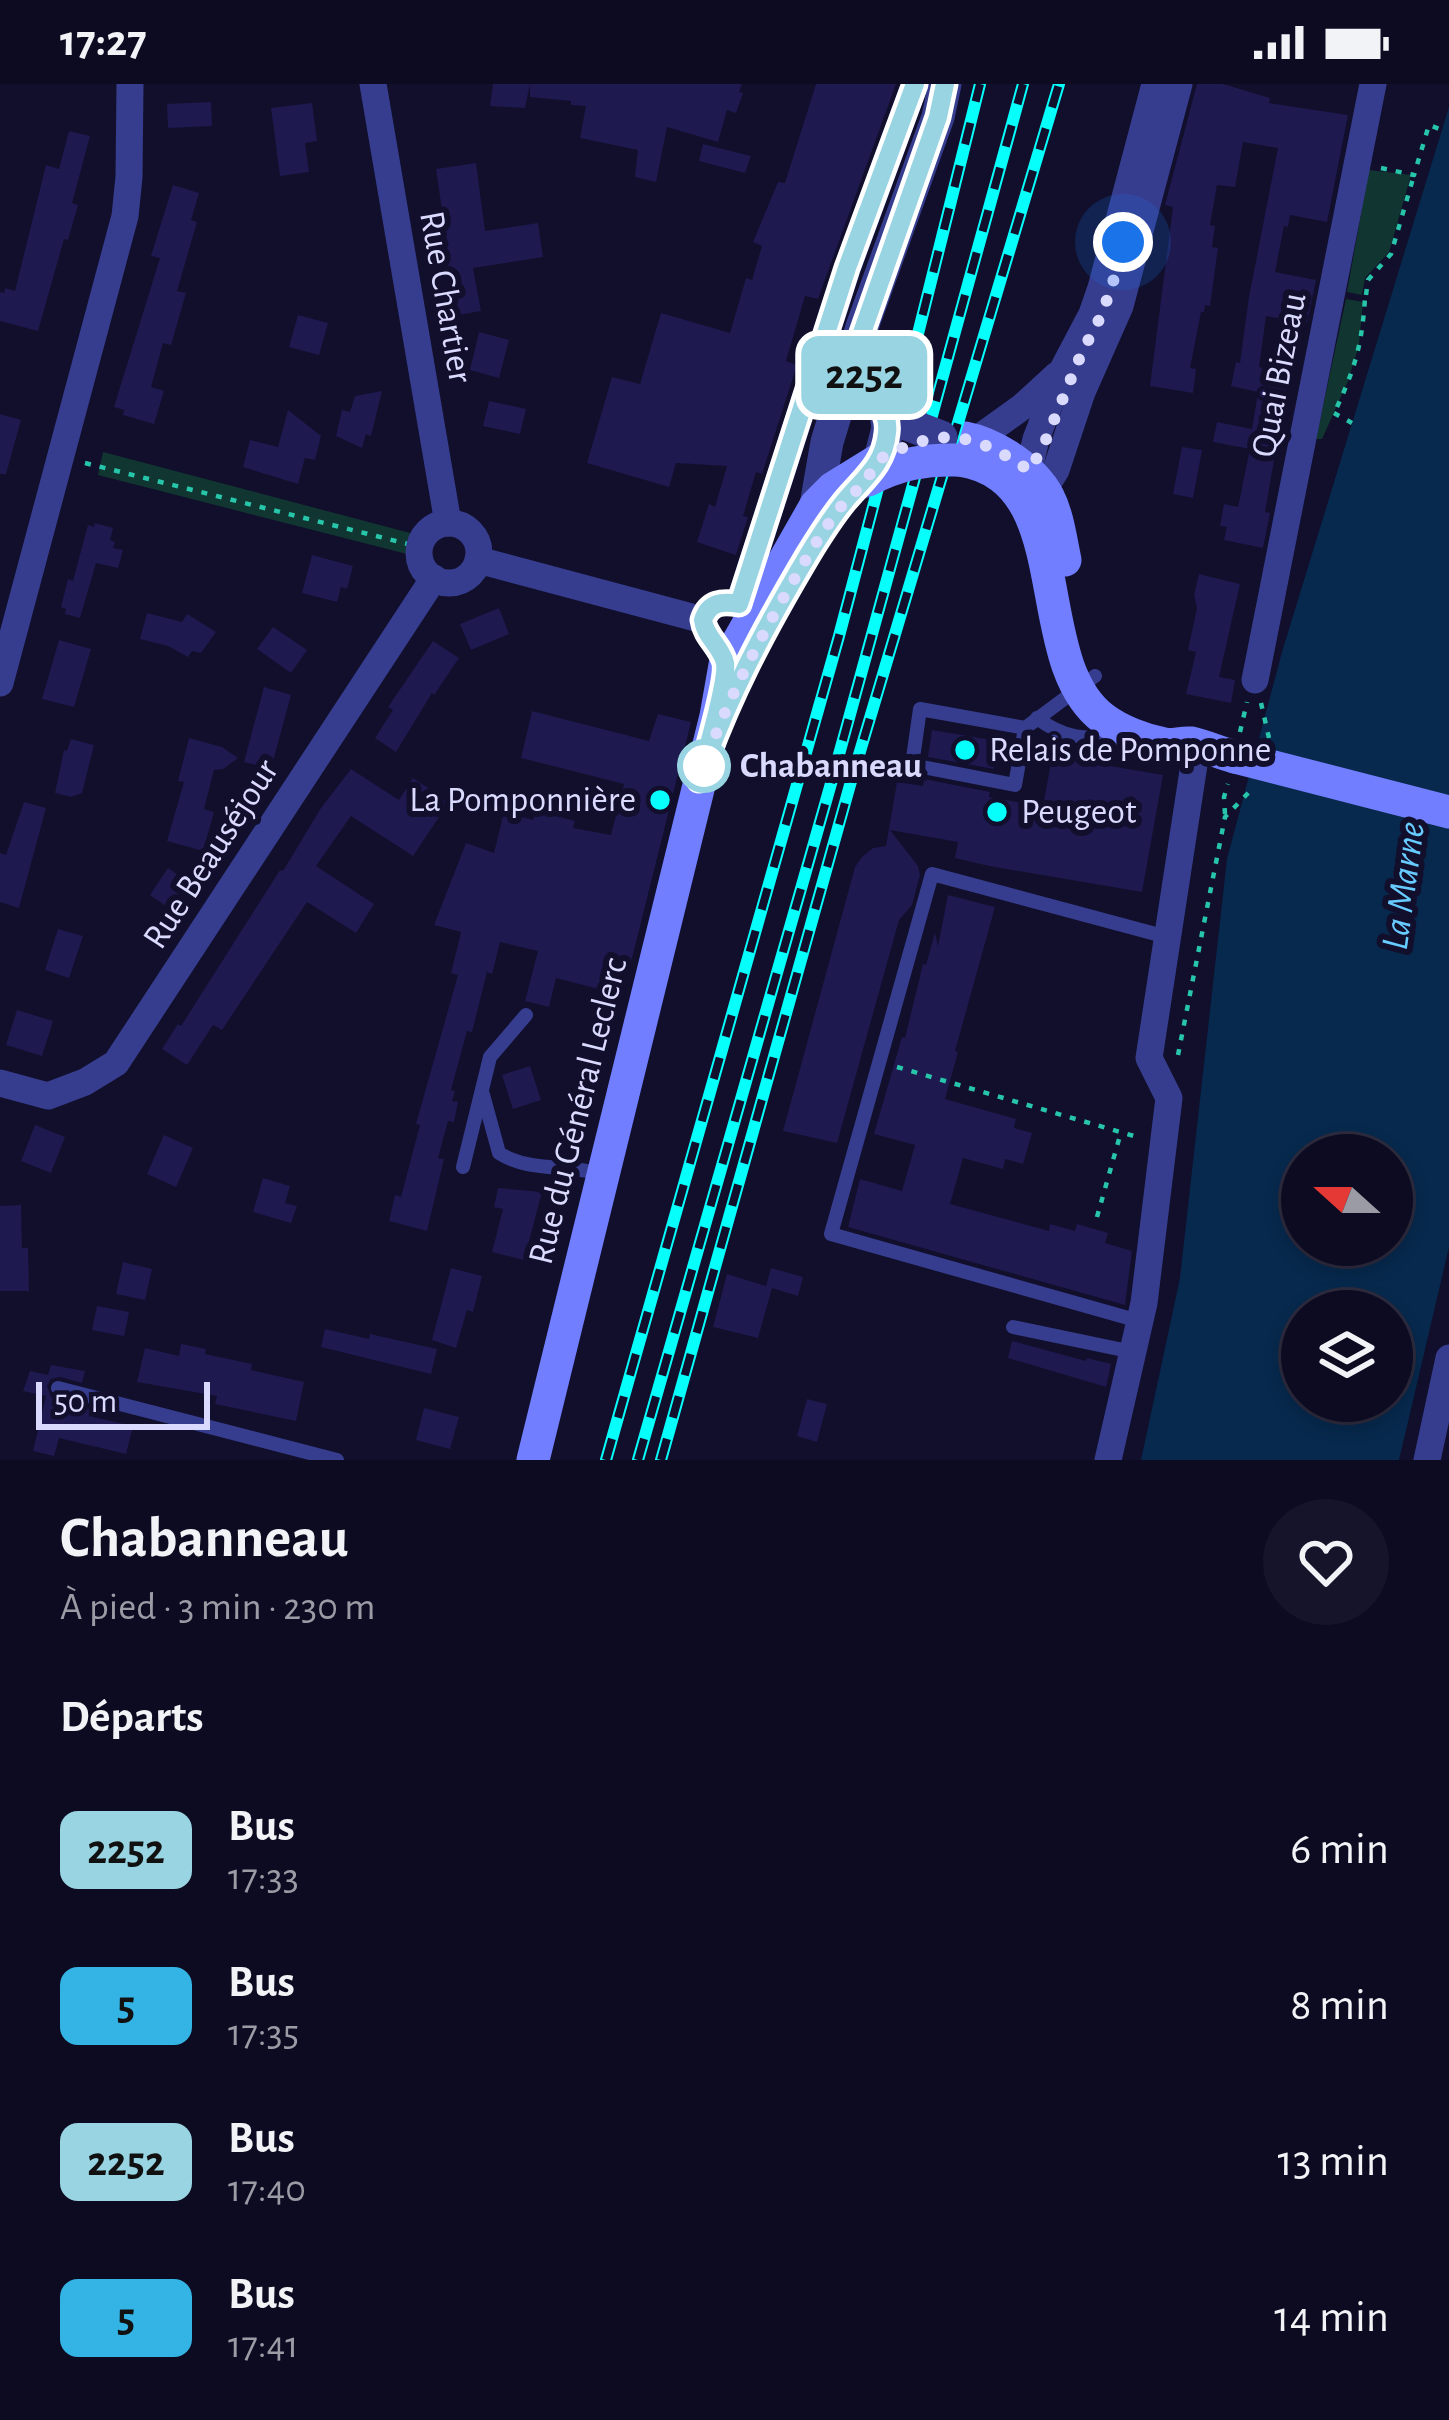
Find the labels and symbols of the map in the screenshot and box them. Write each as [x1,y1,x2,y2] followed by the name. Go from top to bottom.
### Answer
[413,208,479,386] street label: Rue Chartier
[1093,212,1153,272] your location
[1245,290,1313,460] street label: Quai Bizeau
[780,336,948,414] line badge: 2252
[989,732,1271,768] place label: Relais de Pomponne
[952,737,978,763] marker: Relais de Pomponne
[679,741,729,791] marker: Chabanneau
[740,748,922,784] place label: Chabanneau
[137,753,286,955] street label: Rue Beauséjour
[409,782,636,818] place label: La Pomponnière
[647,787,673,813] marker: La Pomponnière
[1021,794,1137,830] place label: Peugeot
[984,799,1010,825] marker: Peugeot
[1376,819,1432,953] water label: La Marne
[523,954,634,1268] street label: Rue du Général Leclerc
[1281,1134,1413,1266] north arrow
[36,1376,210,1429] scale bar

